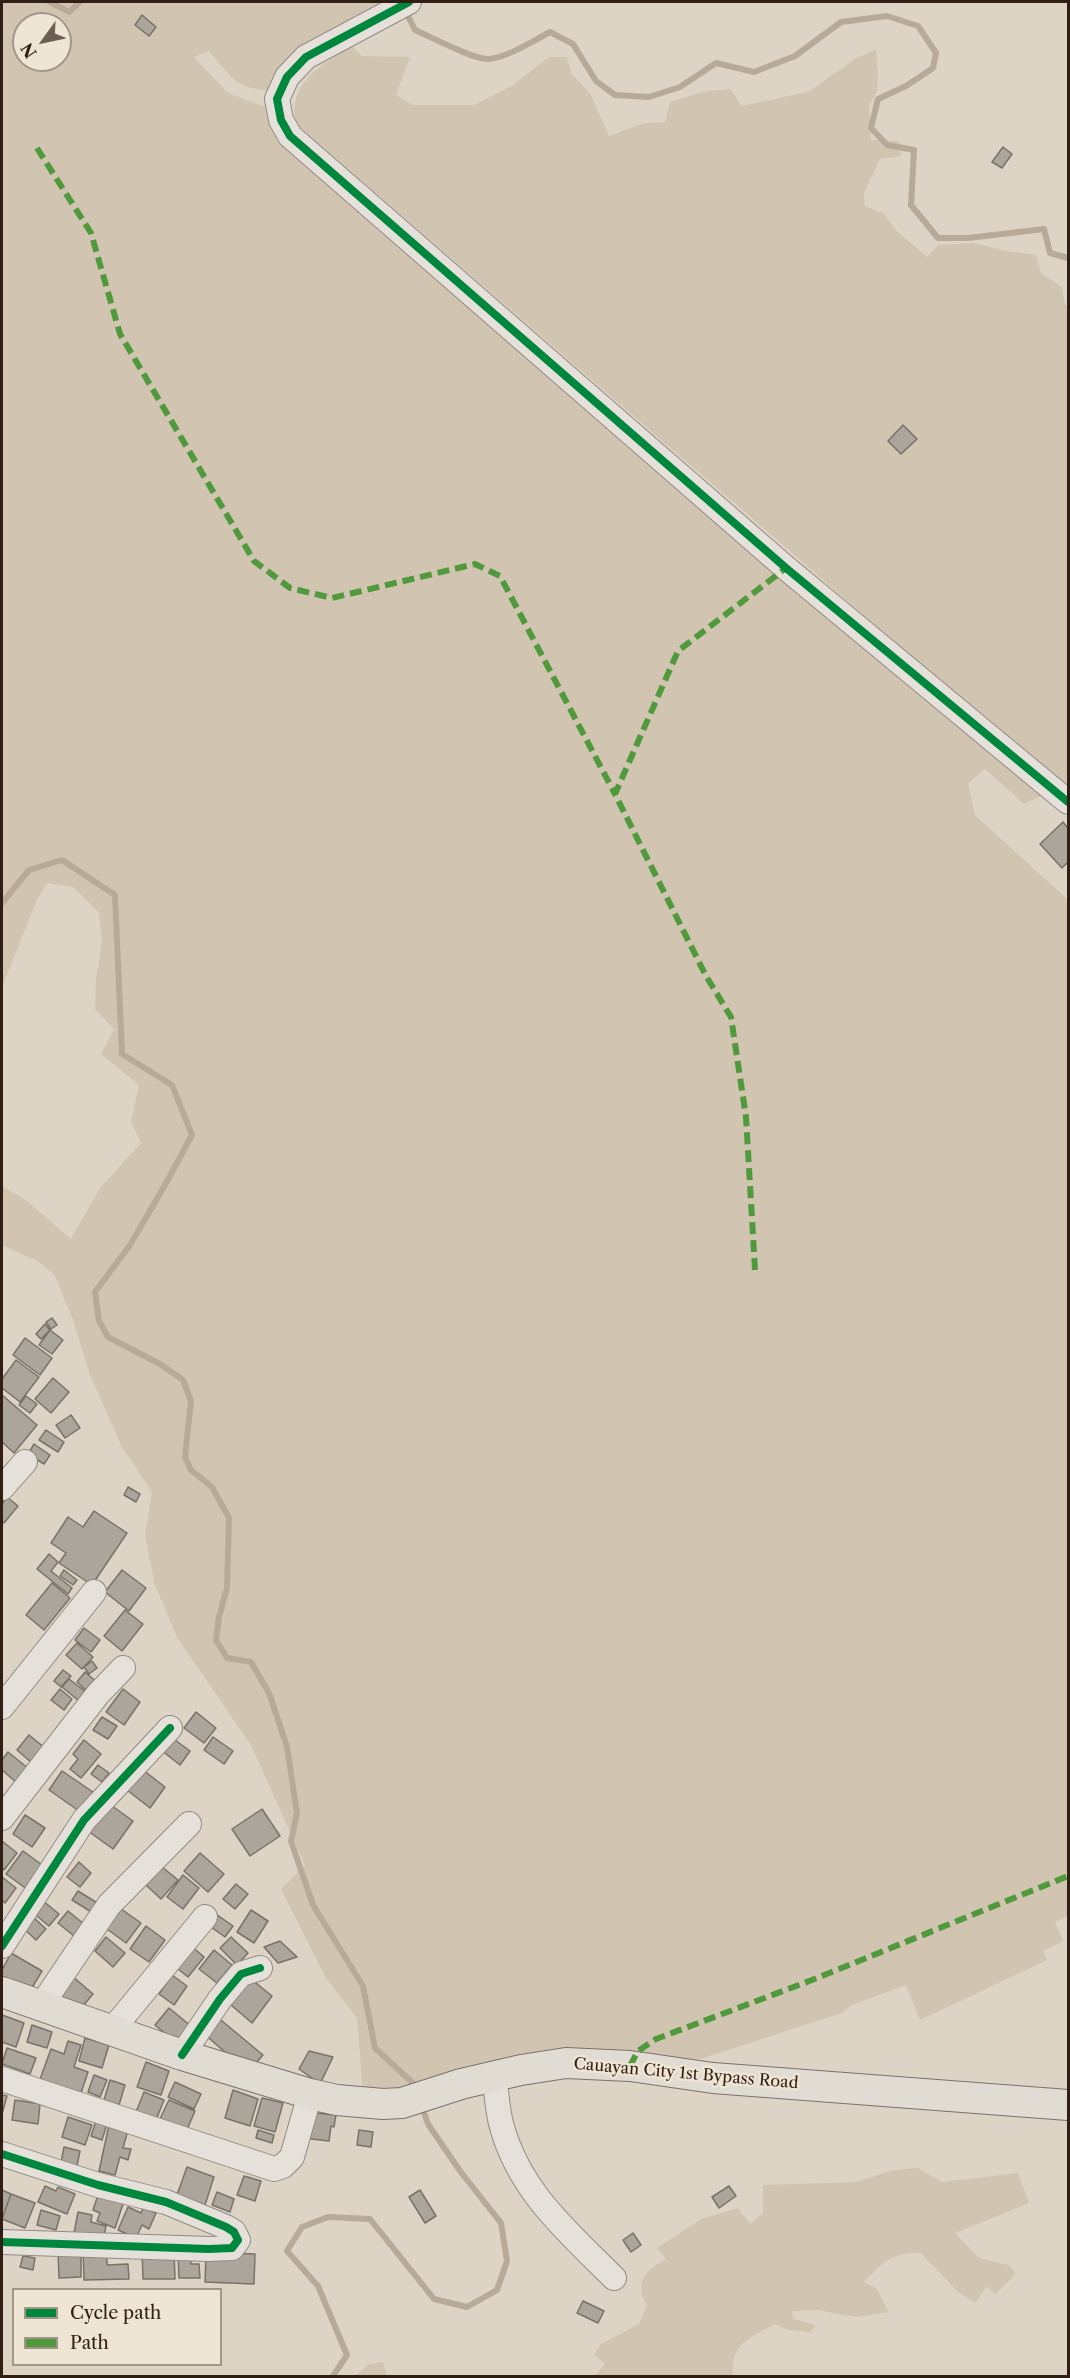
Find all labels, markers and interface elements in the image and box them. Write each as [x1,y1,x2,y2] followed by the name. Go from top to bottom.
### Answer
[12,12,72,72] north arrow
[16,39,41,62] text: N
[573,2055,799,2093] street label: Cauayan City 1st Bypass Road
[12,2288,222,2366] legend
[70,2302,161,2324] text: Cycle path
[70,2332,109,2354] text: Path

